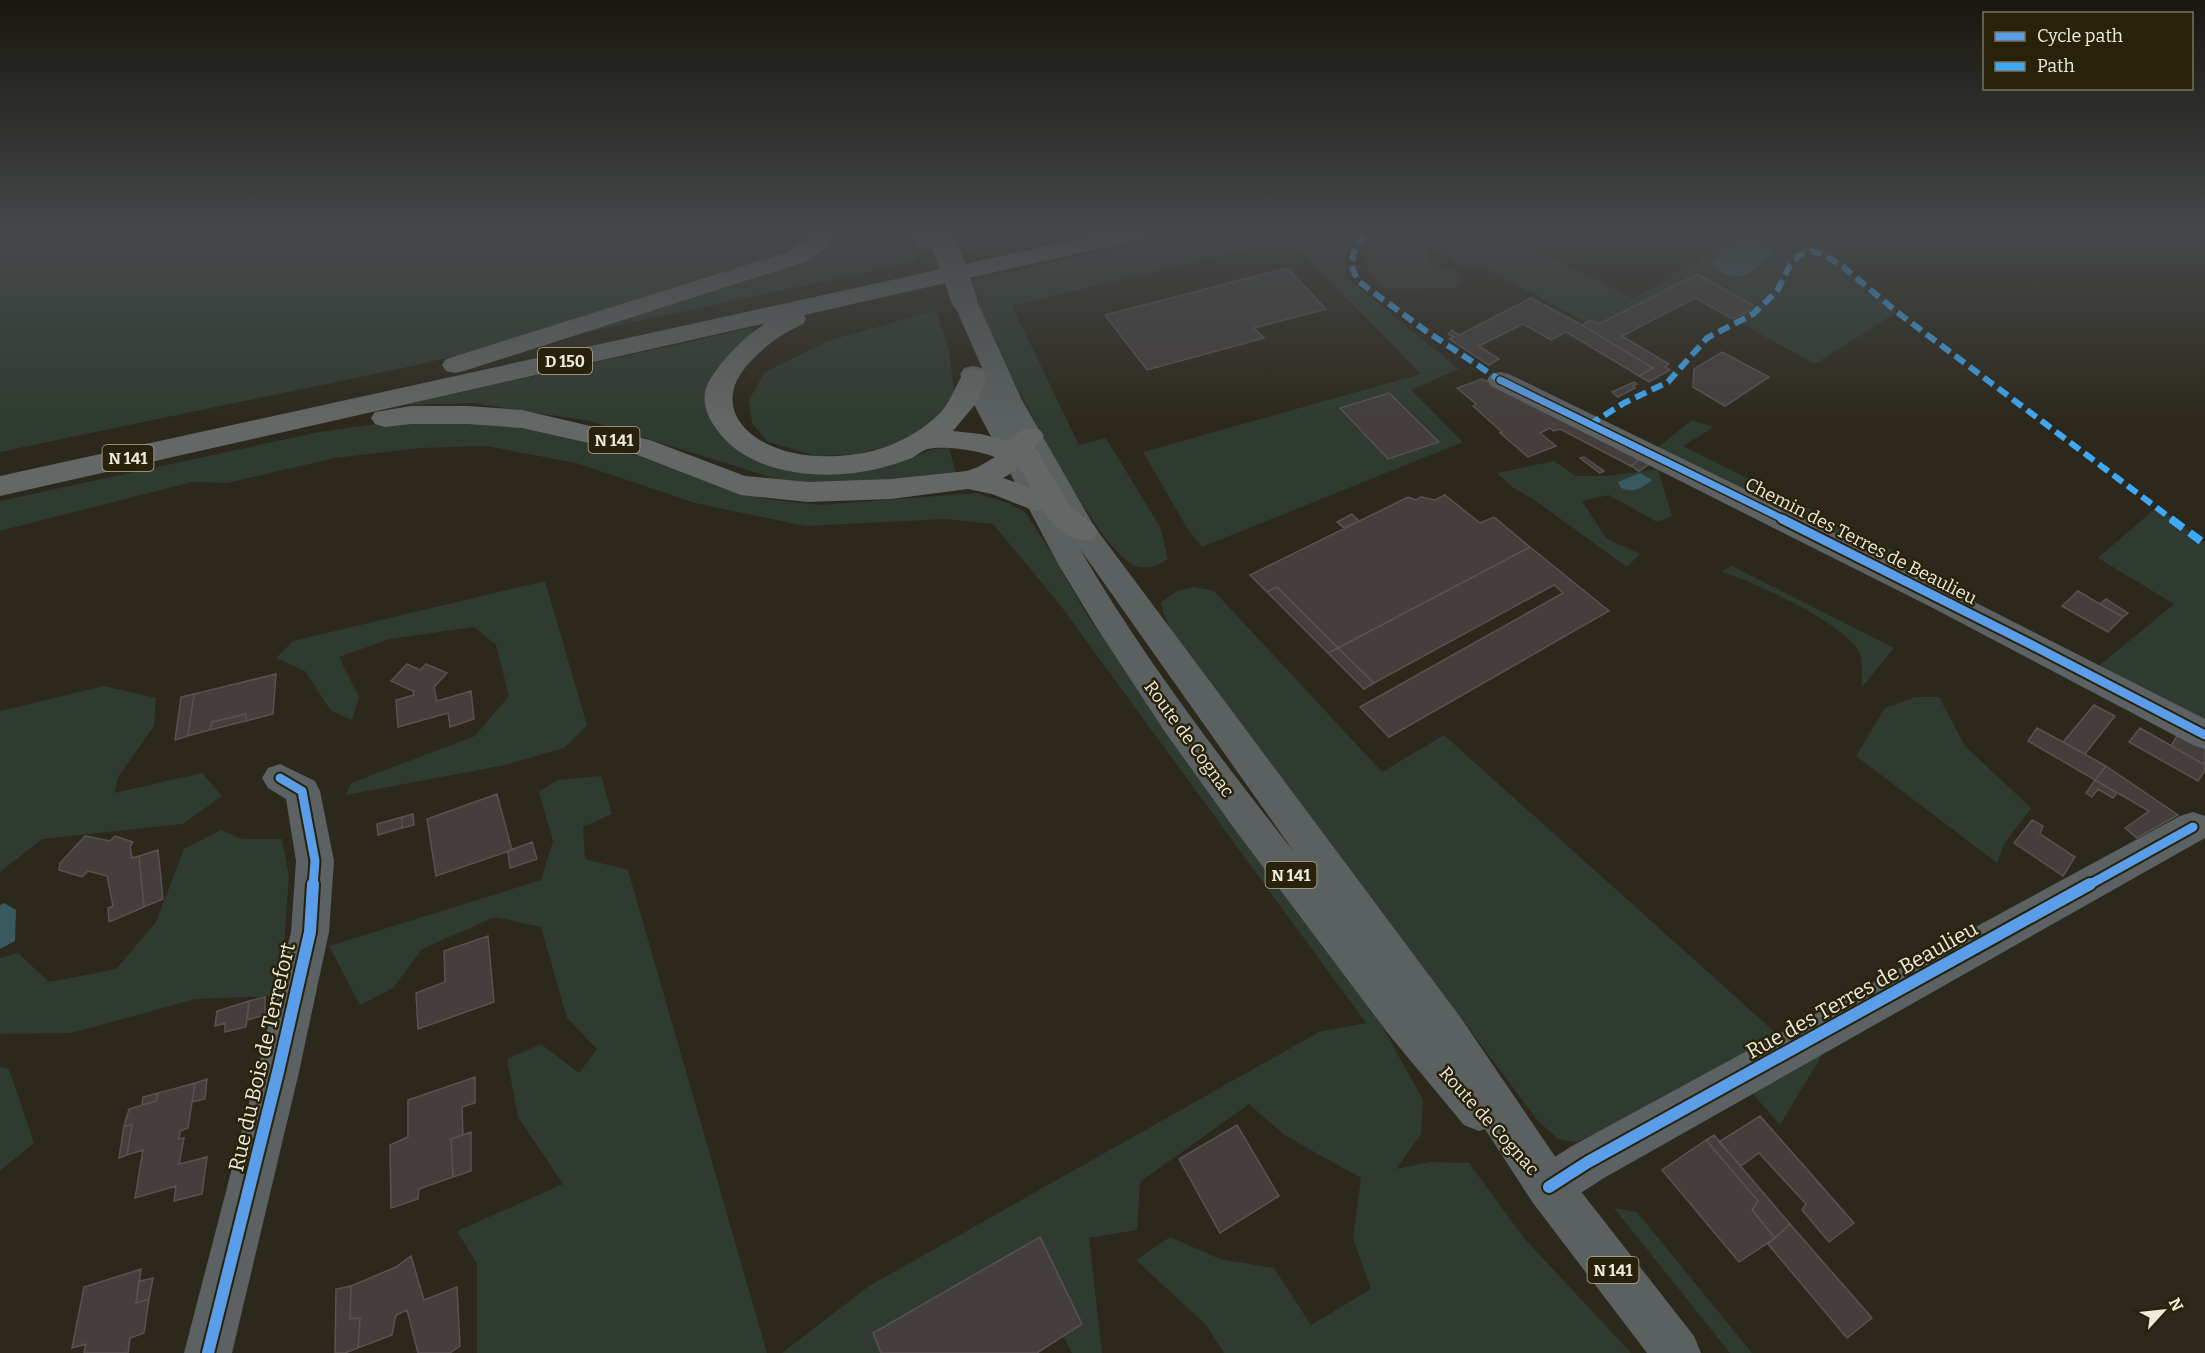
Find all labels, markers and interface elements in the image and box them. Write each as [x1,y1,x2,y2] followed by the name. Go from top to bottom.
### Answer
[1983,12,2193,90] legend
[2037,25,2123,47] text: Cycle path
[2037,55,2075,77] text: Path
[538,348,592,374] road number: D 150
[588,427,640,453] road number: N 141
[102,445,154,471] road number: N 141
[1741,473,1981,609] street label: Chemin des Terres de Beaulieu
[1139,676,1239,802] street label: Route de Cognac
[1266,862,1316,888] road number: N 141
[1742,915,1982,1065] street label: Rue des Terres de Beaulieu
[223,940,301,1174] street label: Rue du Bois de Terrefort
[1434,1062,1544,1180] street label: Route de Cognac
[1588,1257,1638,1283] road number: N 141
[2133,1281,2193,1341] north arrow
[2165,1295,2187,1314] text: N

